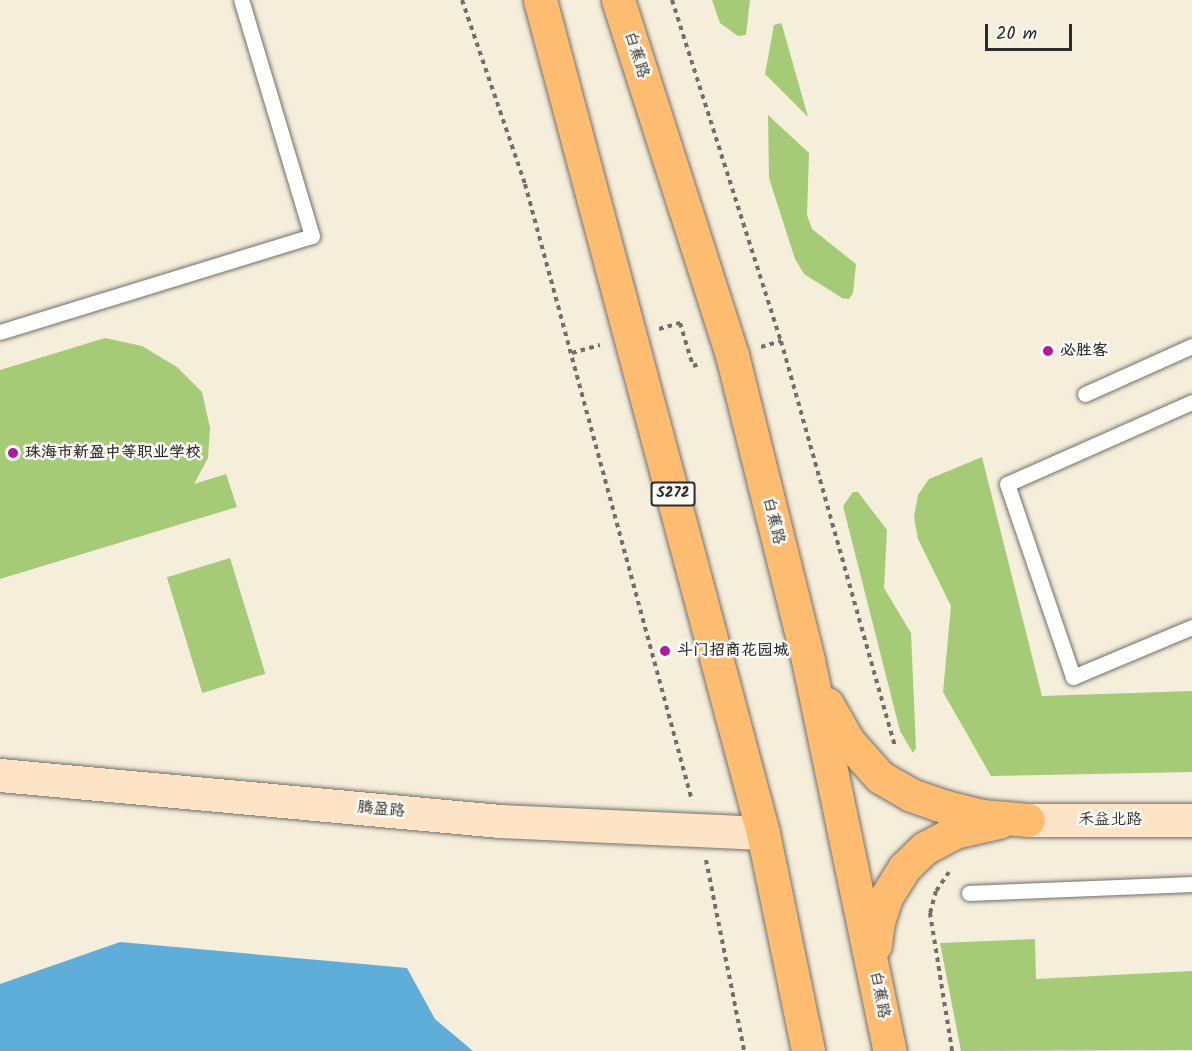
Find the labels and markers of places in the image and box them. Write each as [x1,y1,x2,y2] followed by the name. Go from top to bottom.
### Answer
[1060,341,1108,361] place label: 必胜客
[1041,344,1055,358] marker: 必胜客
[25,443,201,463] place label: 珠海市新盈中等职业学校
[6,446,20,460] marker: 珠海市新盈中等职业学校
[677,641,789,661] place label: 斗门招商花园城
[658,644,672,658] marker: 斗门招商花园城

